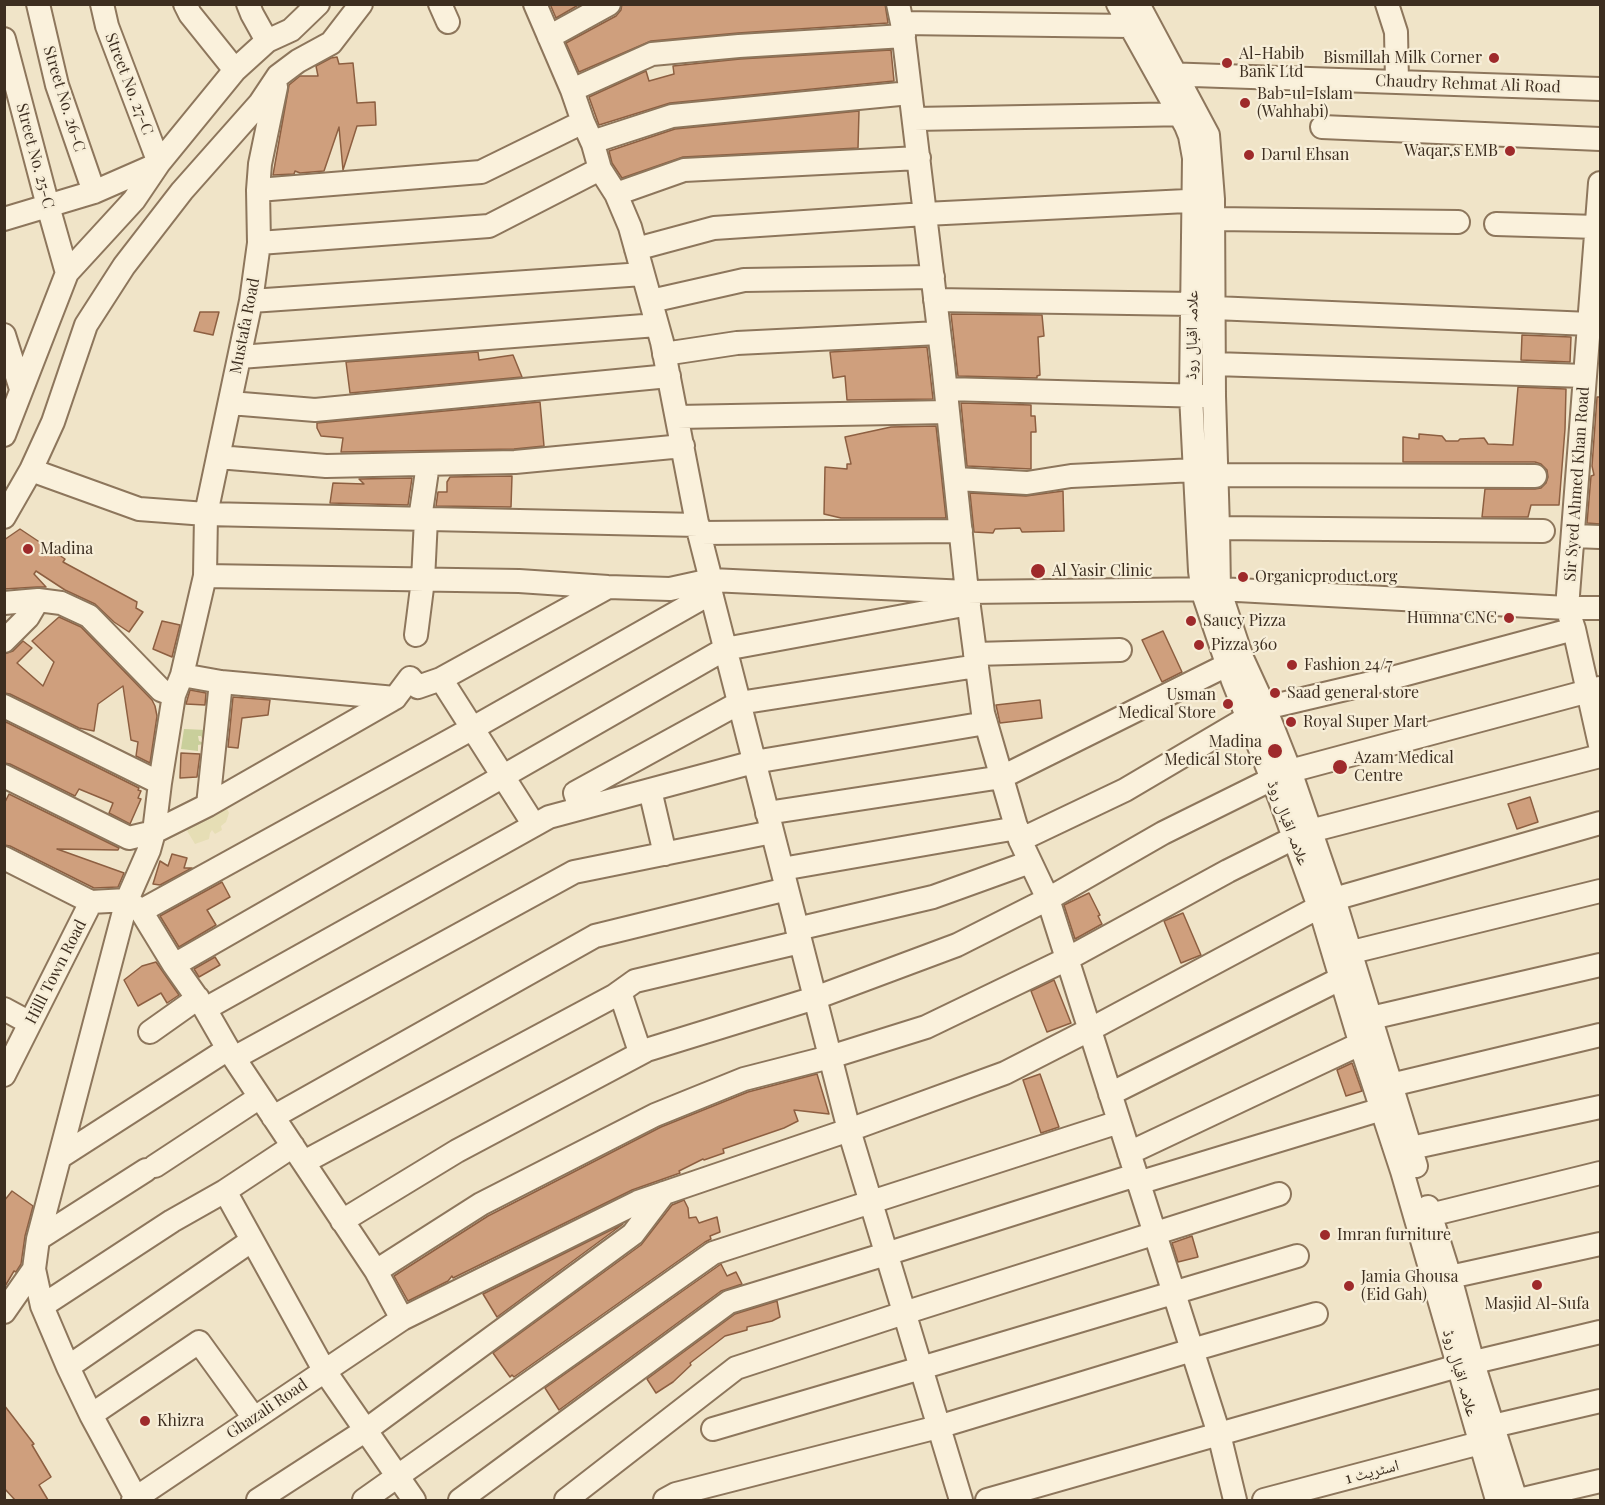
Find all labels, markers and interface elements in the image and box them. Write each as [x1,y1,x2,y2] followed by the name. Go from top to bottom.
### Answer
[101,30,157,138] street label: Street No. 27-C
[39,44,89,154] street label: Street No. 26-C
[1239,44,1304,82] place label: Al-Habib Bank Ltd
[1323,48,1482,68] place label: Bismillah Milk Corner
[1487,51,1501,65] marker: Bismillah Milk Corner
[1220,56,1234,70] marker: Al-Habib Bank Ltd
[1375,71,1561,97] street label: Chaudry Rehmat Ali Road
[1257,84,1353,122] place label: Bab-ul-Islam (Wahhabi)
[1238,96,1252,110] marker: Bab-ul-Islam (Wahhabi)
[12,101,58,211] street label: Street No. 25-C
[1404,141,1498,161] place label: Waqar,s EMB
[1503,144,1517,158] marker: Waqar,s EMB
[1261,145,1349,165] place label: Darul Ehsan
[1242,148,1256,162] marker: Darul Ehsan
[226,276,264,376] street label: Mustafa Road
[1182,290,1202,380] street label: علامہ اقبال روڈ
[1561,386,1593,582] street label: Sir Syed Ahmed Khan Road
[40,539,93,559] place label: Madina
[21,542,35,556] marker: Madina
[1052,561,1152,581] place label: Al Yasir Clinic
[1029,562,1047,580] marker: Al Yasir Clinic
[1255,567,1398,587] place label: Organicproduct.org
[1236,570,1250,584] marker: Organicproduct.org
[1407,608,1497,628] place label: Humna CNC
[1203,611,1286,631] place label: Saucy Pizza
[1502,611,1516,625] marker: Humna CNC
[1184,614,1198,628] marker: Saucy Pizza
[1211,635,1277,655] place label: Pizza 360
[1192,638,1206,652] marker: Pizza 360
[1304,655,1392,675] place label: Fashion 24/7
[1285,658,1299,672] marker: Fashion 24/7
[1287,683,1419,703] place label: Saad general store
[1118,685,1216,723] place label: Usman Medical Store
[1268,686,1282,700] marker: Saad general store
[1221,697,1235,711] marker: Usman Medical Store
[1303,712,1428,732] place label: Royal Super Mart
[1284,715,1298,729] marker: Royal Super Mart
[1164,732,1262,770] place label: Madina Medical Store
[1266,742,1284,760] marker: Madina Medical Store
[1354,748,1454,786] place label: Azam Medical Centre
[1331,758,1349,776] marker: Azam Medical Centre
[1263,778,1313,868] street label: علامہ اقبال روڈ
[21,917,91,1027] street label: Hilll Town Road
[1337,1225,1451,1245] place label: Imran furniture
[1318,1228,1332,1242] marker: Imran furniture
[1361,1267,1458,1305] place label: Jamia Ghousa (Eid Gah)
[1530,1278,1544,1292] marker: Masjid Al-Sufa
[1342,1279,1356,1293] marker: Jamia Ghousa (Eid Gah)
[1484,1294,1590,1314] place label: Masjid Al-Sufa
[1438,1327,1482,1419] street label: علامہ اقبال روڈ
[223,1375,311,1443] street label: Ghazali Road
[157,1411,204,1431] place label: Khizra
[138,1414,152,1428] marker: Khizra
[1343,1456,1401,1488] street label: اسٹریٹ 1

